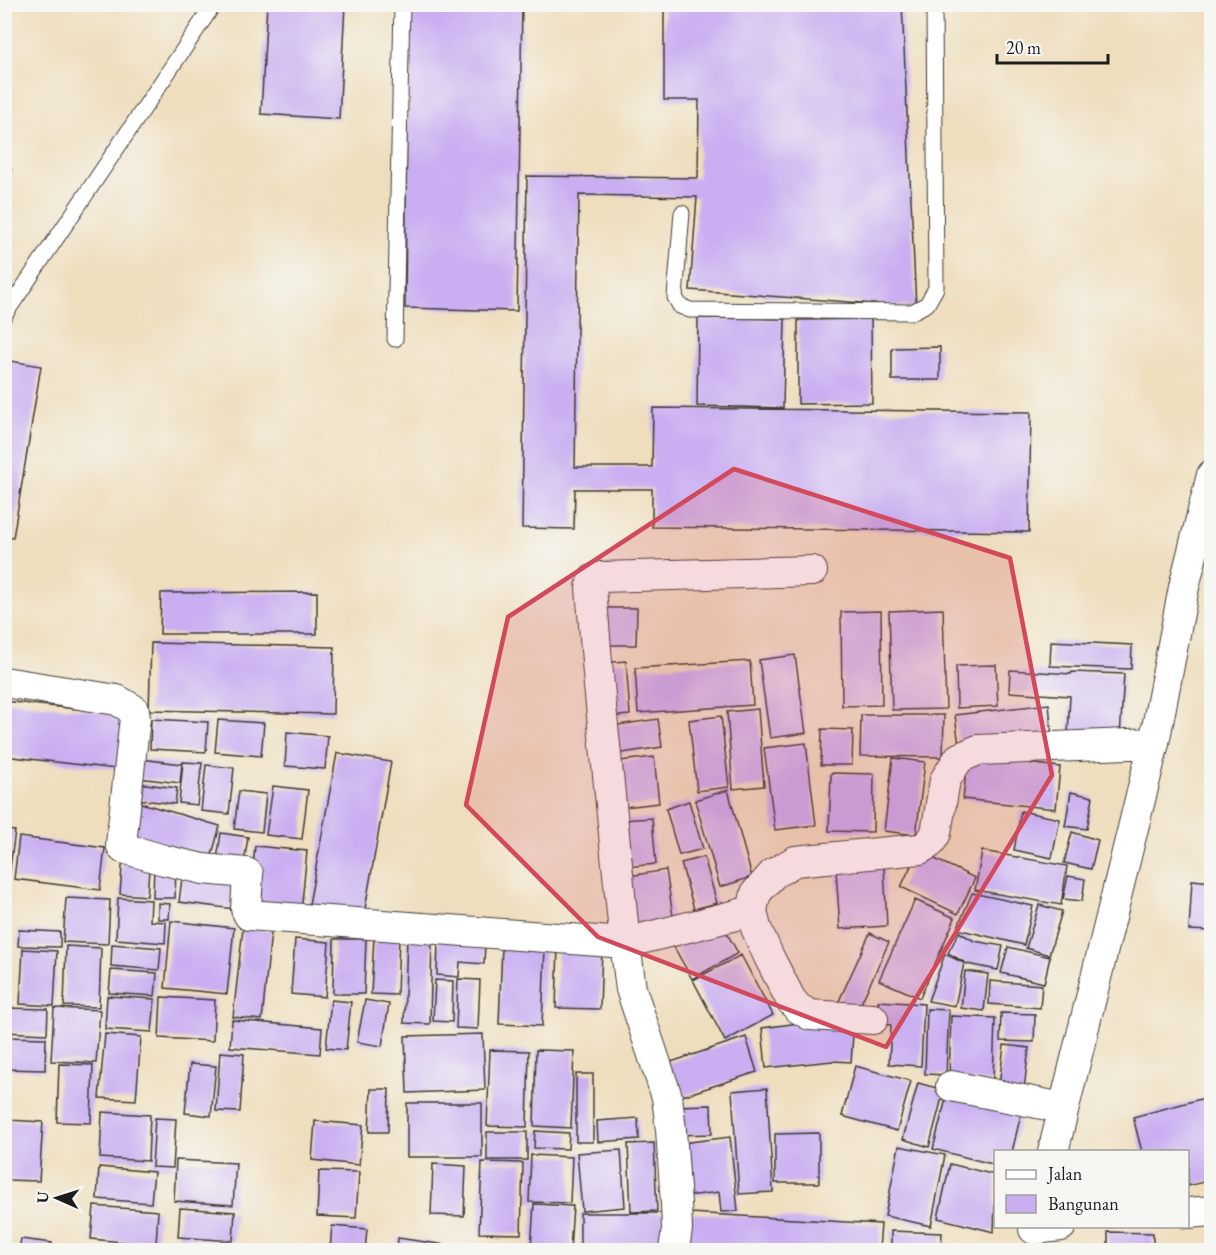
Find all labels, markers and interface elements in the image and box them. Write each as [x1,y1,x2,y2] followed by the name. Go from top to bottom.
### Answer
[997,27,1108,65] scale bar
[1006,36,1041,59] text: 20 m
[994,1150,1189,1228] legend
[1046,1162,1083,1185] text: Jalan
[27,1168,87,1228] north arrow
[32,1191,53,1204] text: U
[1048,1192,1119,1215] text: Bangunan

